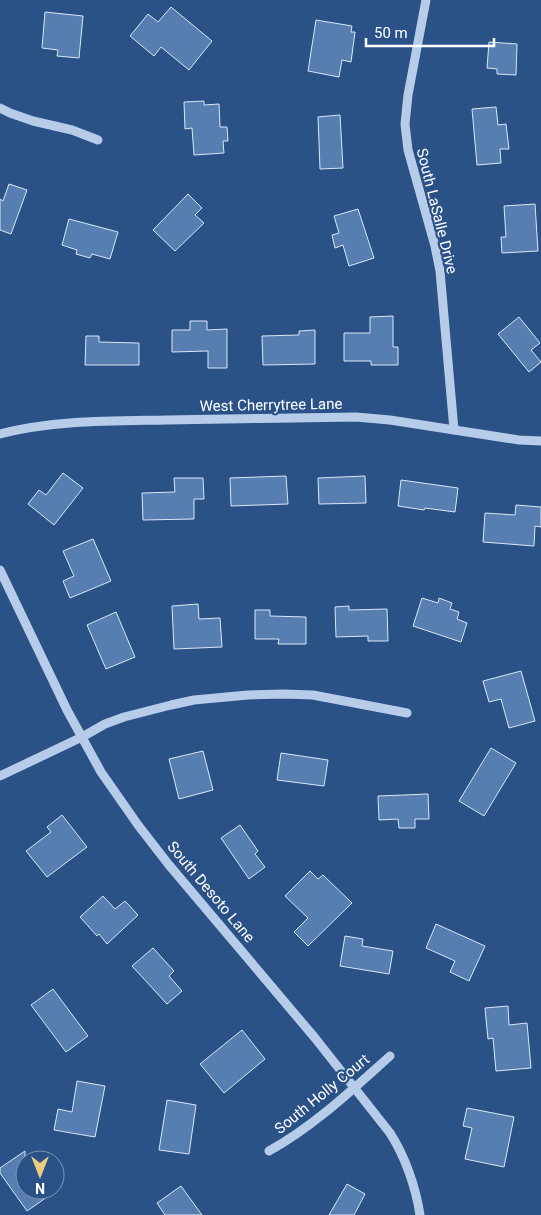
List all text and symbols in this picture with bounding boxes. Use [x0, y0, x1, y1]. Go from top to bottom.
scale bar [366, 15, 494, 47]
text: 50 m [374, 24, 408, 42]
street label: South LaSalle Drive [413, 146, 461, 276]
street label: West Cherrytree Lane [199, 395, 343, 415]
street label: South Desoto Lane [164, 838, 258, 946]
street label: South Holly Court [271, 1050, 373, 1138]
north arrow [15, 1150, 65, 1200]
text: N [35, 1180, 45, 1196]

